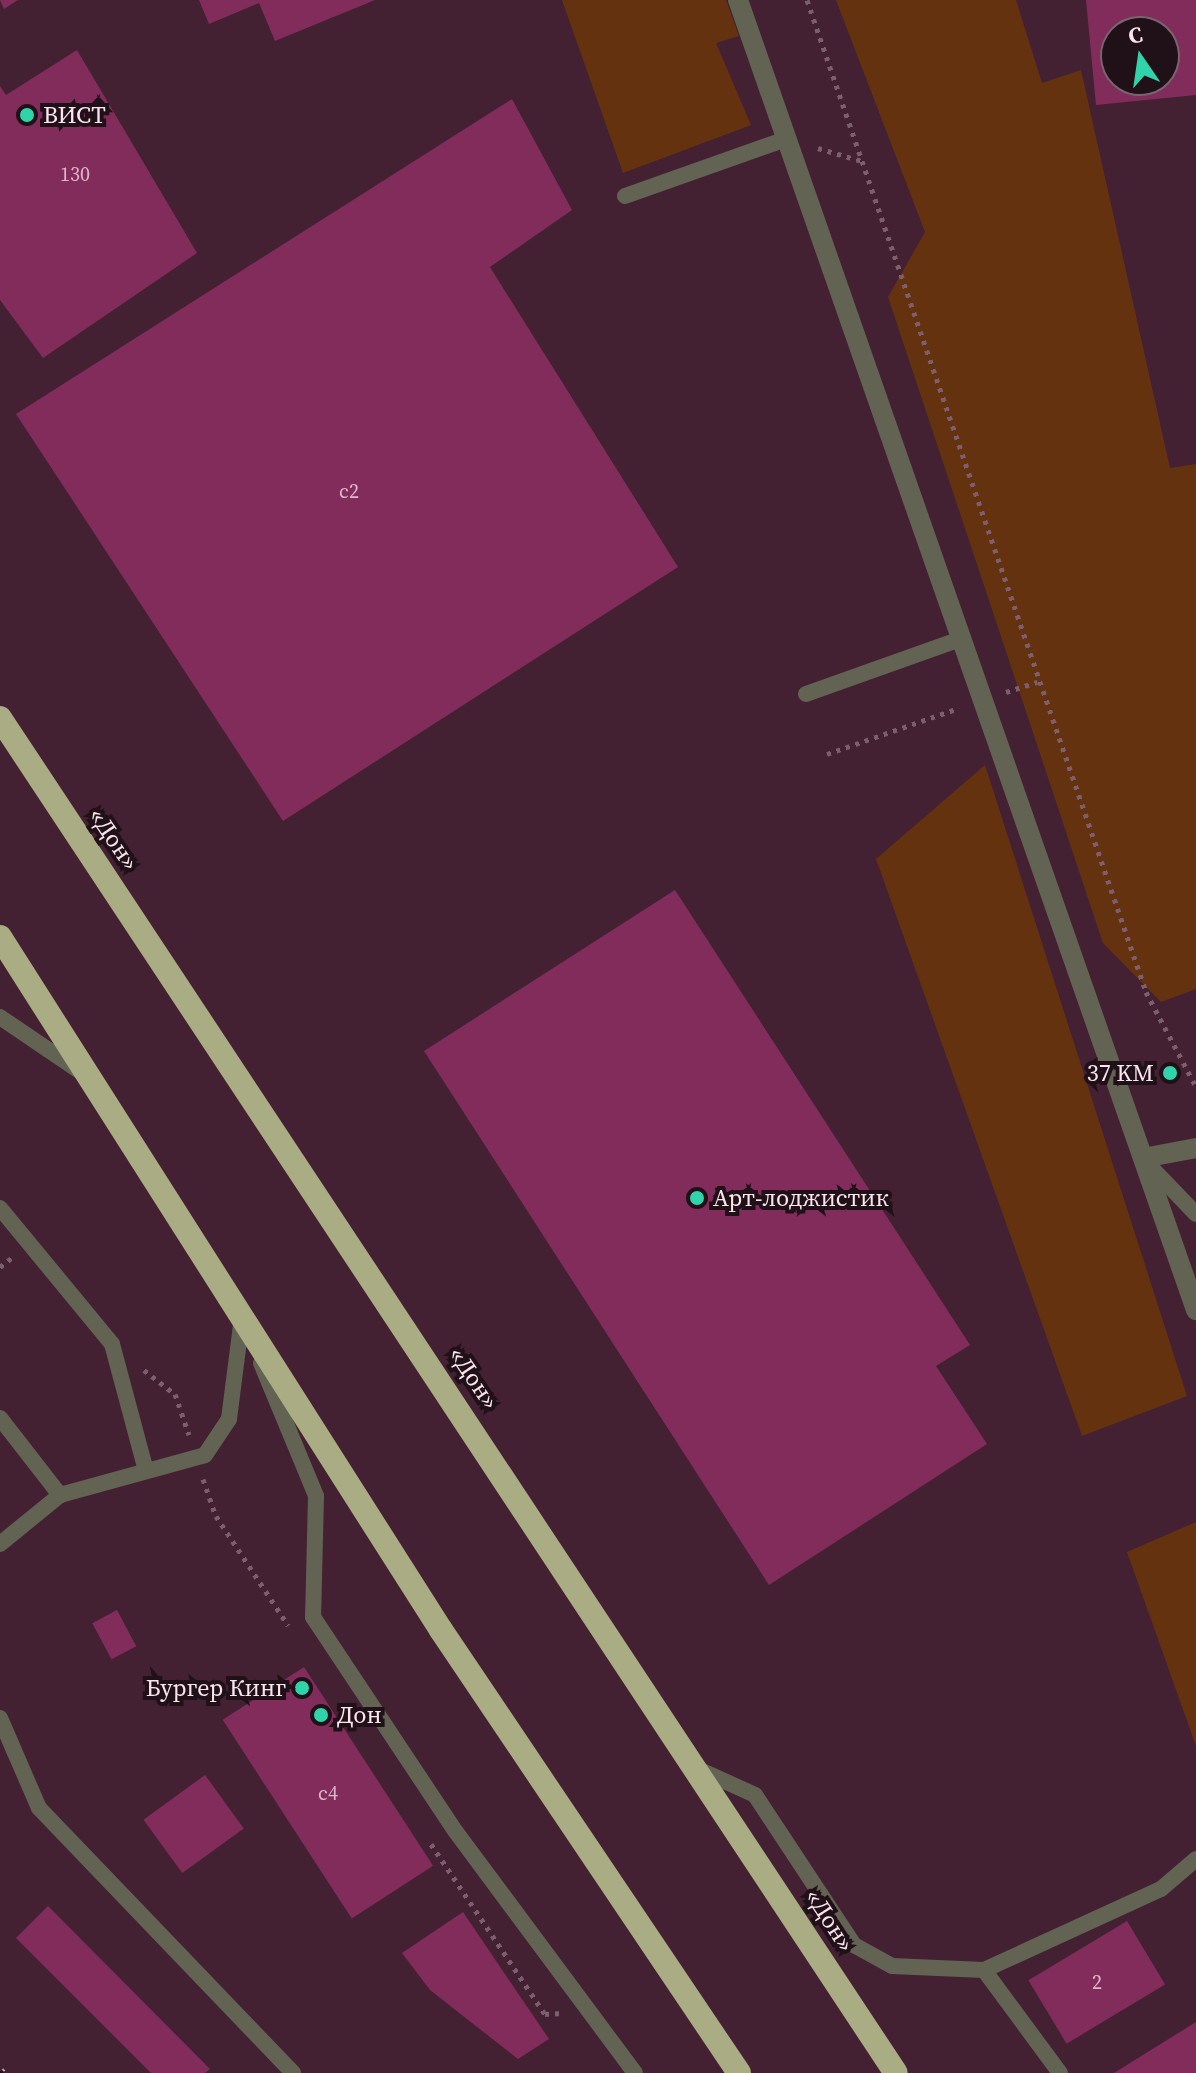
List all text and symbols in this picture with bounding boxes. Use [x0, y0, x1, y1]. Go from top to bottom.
north arrow [1100, 16, 1180, 96]
text: С [1125, 18, 1145, 51]
place label: ВИСТ [43, 101, 106, 129]
marker: ВИСТ [18, 106, 36, 124]
house number: 130 [60, 162, 90, 186]
house number: с2 [339, 479, 359, 503]
street label: «Дон» [83, 803, 145, 875]
place label: 37 KM [1087, 1059, 1154, 1087]
marker: 37 KM [1161, 1064, 1179, 1082]
place label: Арт-лоджистик [713, 1184, 889, 1212]
marker: Арт-лоджистик [688, 1189, 706, 1207]
street label: «Дон» [443, 1342, 505, 1414]
place label: Бургер Кинг [146, 1674, 286, 1702]
marker: Бургер Кинг [293, 1679, 311, 1697]
place label: Дон [337, 1701, 382, 1729]
marker: Дон [312, 1706, 330, 1724]
house number: с4 [318, 1781, 338, 1805]
street label: «Дон» [799, 1884, 861, 1956]
house number: 2 [1092, 1970, 1102, 1994]

